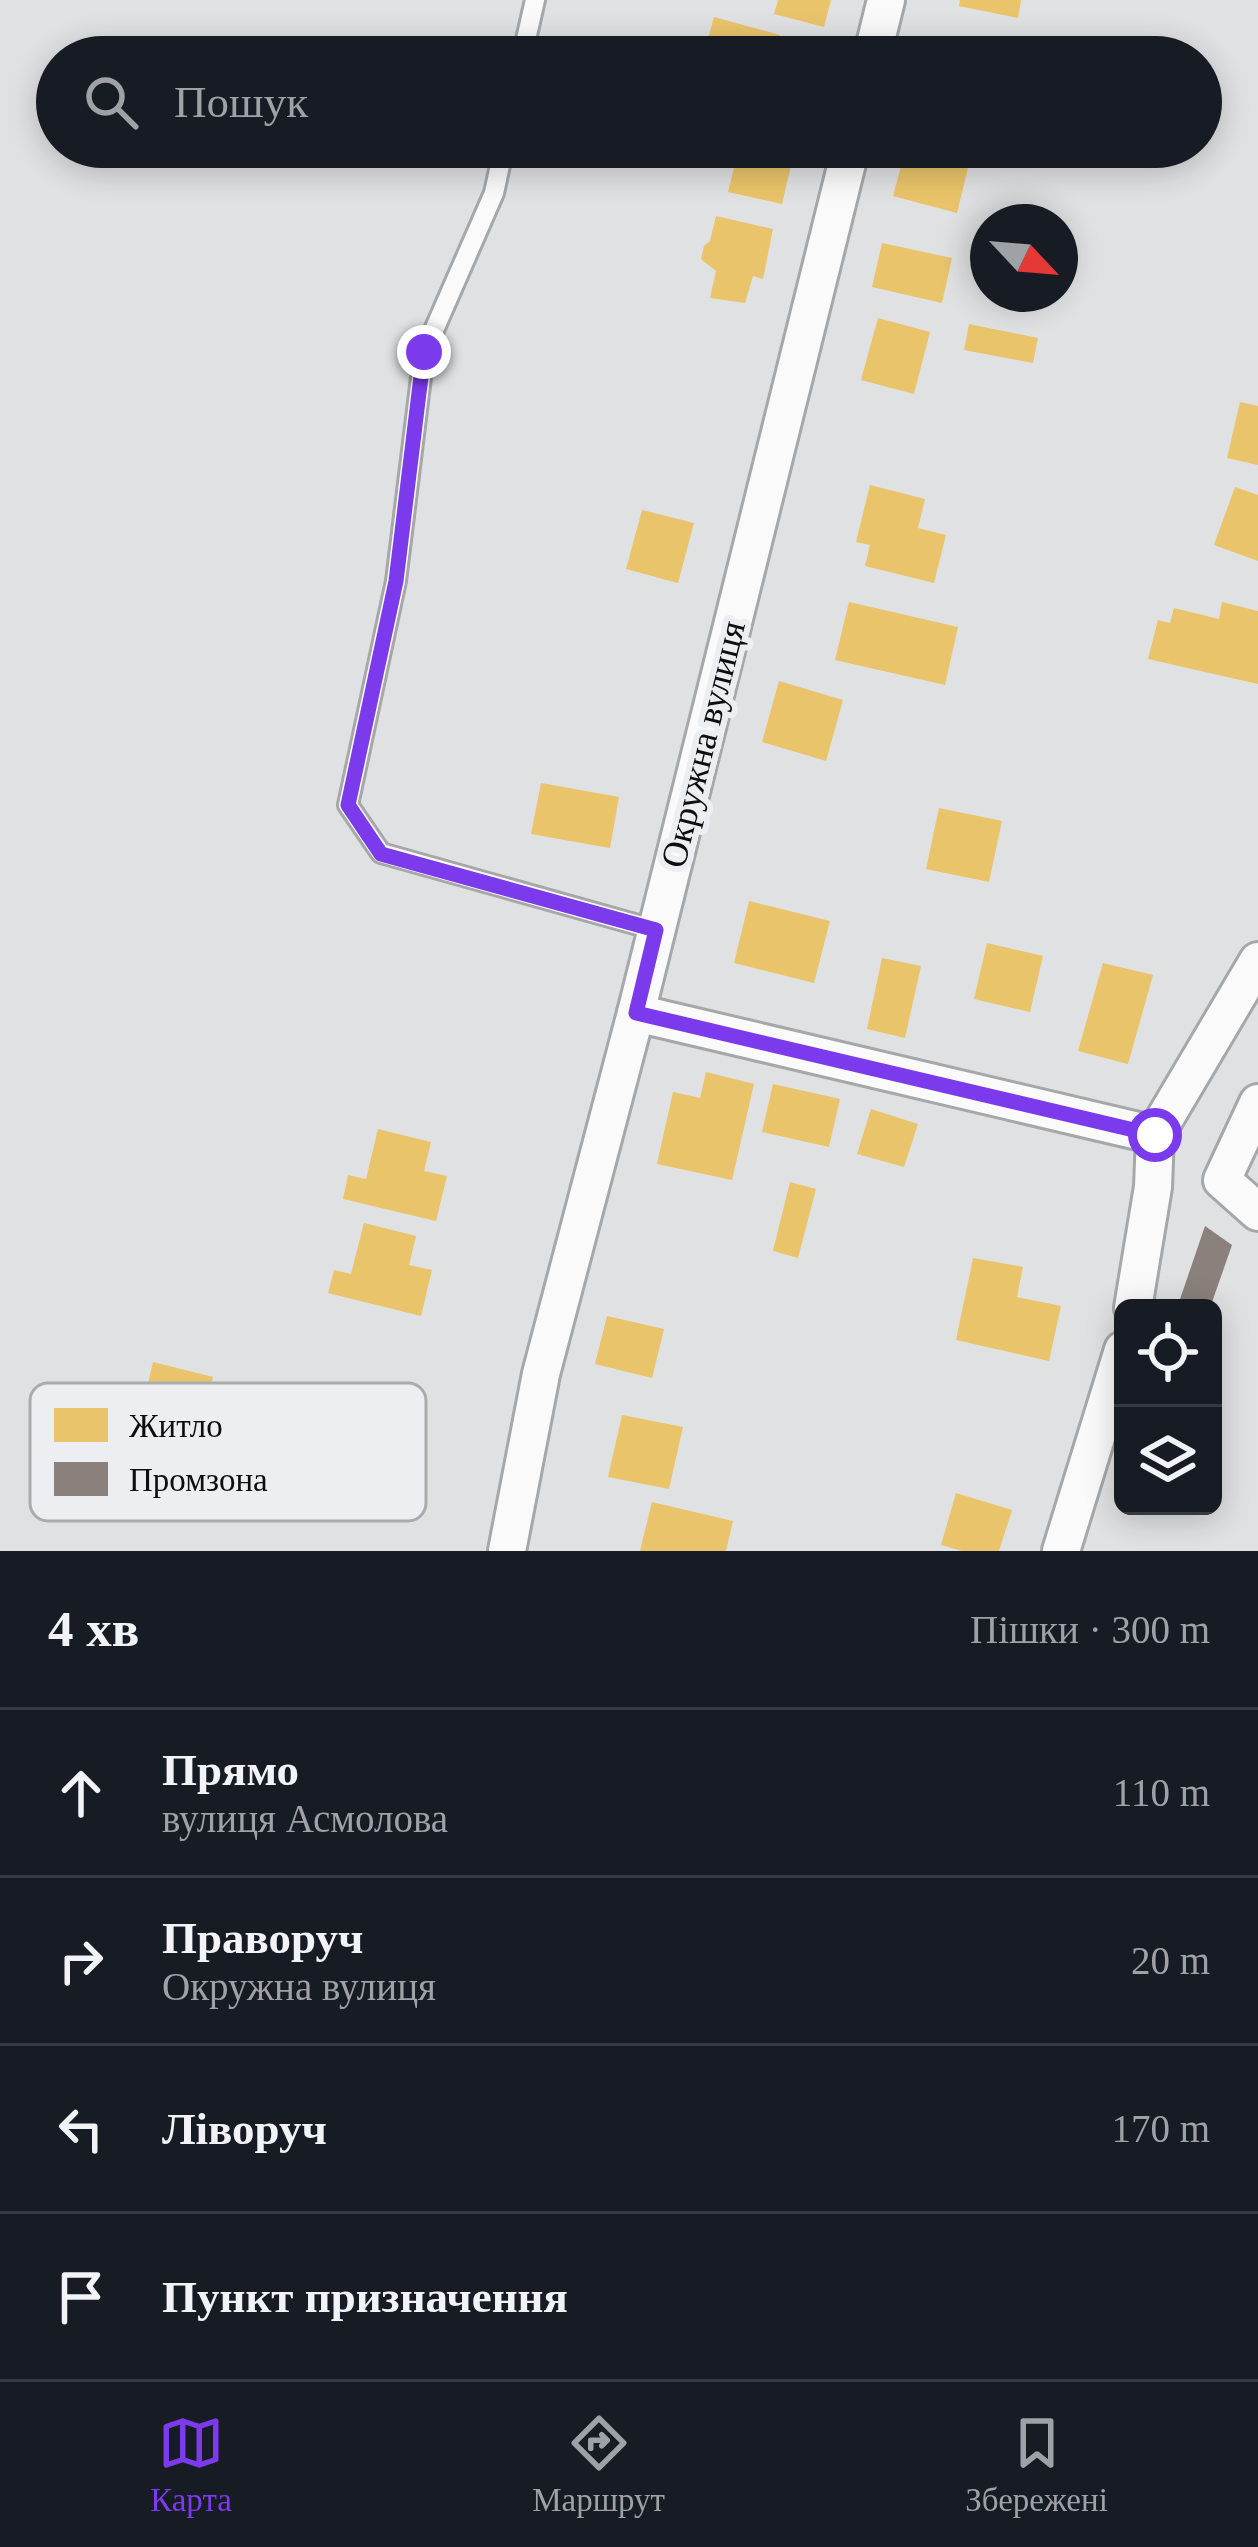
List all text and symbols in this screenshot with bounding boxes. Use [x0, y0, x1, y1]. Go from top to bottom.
search box [36, 36, 1222, 168]
icon: search [78, 69, 144, 135]
text: Пошук [174, 77, 308, 127]
north arrow [970, 204, 1078, 312]
route end [397, 325, 451, 379]
street label: Окружна вулиця [653, 617, 753, 872]
route start [1128, 1108, 1182, 1162]
map controls [1114, 1299, 1222, 1515]
button: locate [1114, 1299, 1222, 1407]
legend [30, 1383, 426, 1521]
button: layers [1114, 1407, 1222, 1515]
text: Житло [129, 1408, 223, 1444]
text: Промзона [129, 1462, 268, 1498]
text: 4 хв [48, 1601, 139, 1657]
text: Пішки · 300 m [970, 1608, 1210, 1651]
text: Прямо [162, 1745, 299, 1795]
icon: ahead [48, 1760, 114, 1826]
text: 110 m [1113, 1771, 1210, 1814]
text: вулиця Асмолова [162, 1797, 448, 1840]
text: Праворуч [162, 1913, 363, 1963]
icon: right [48, 1928, 114, 1994]
text: 20 m [1131, 1939, 1210, 1982]
text: Окружна вулиця [162, 1965, 436, 2008]
icon: left [48, 2096, 114, 2162]
text: Ліворуч [162, 2104, 327, 2154]
text: 170 m [1111, 2107, 1210, 2150]
icon: arrive [48, 2264, 114, 2330]
text: Пункт призначення [162, 2272, 568, 2322]
tab: Карта [150, 2410, 232, 2519]
tab: Маршрут [532, 2410, 665, 2519]
tab: Збережені [965, 2410, 1108, 2519]

